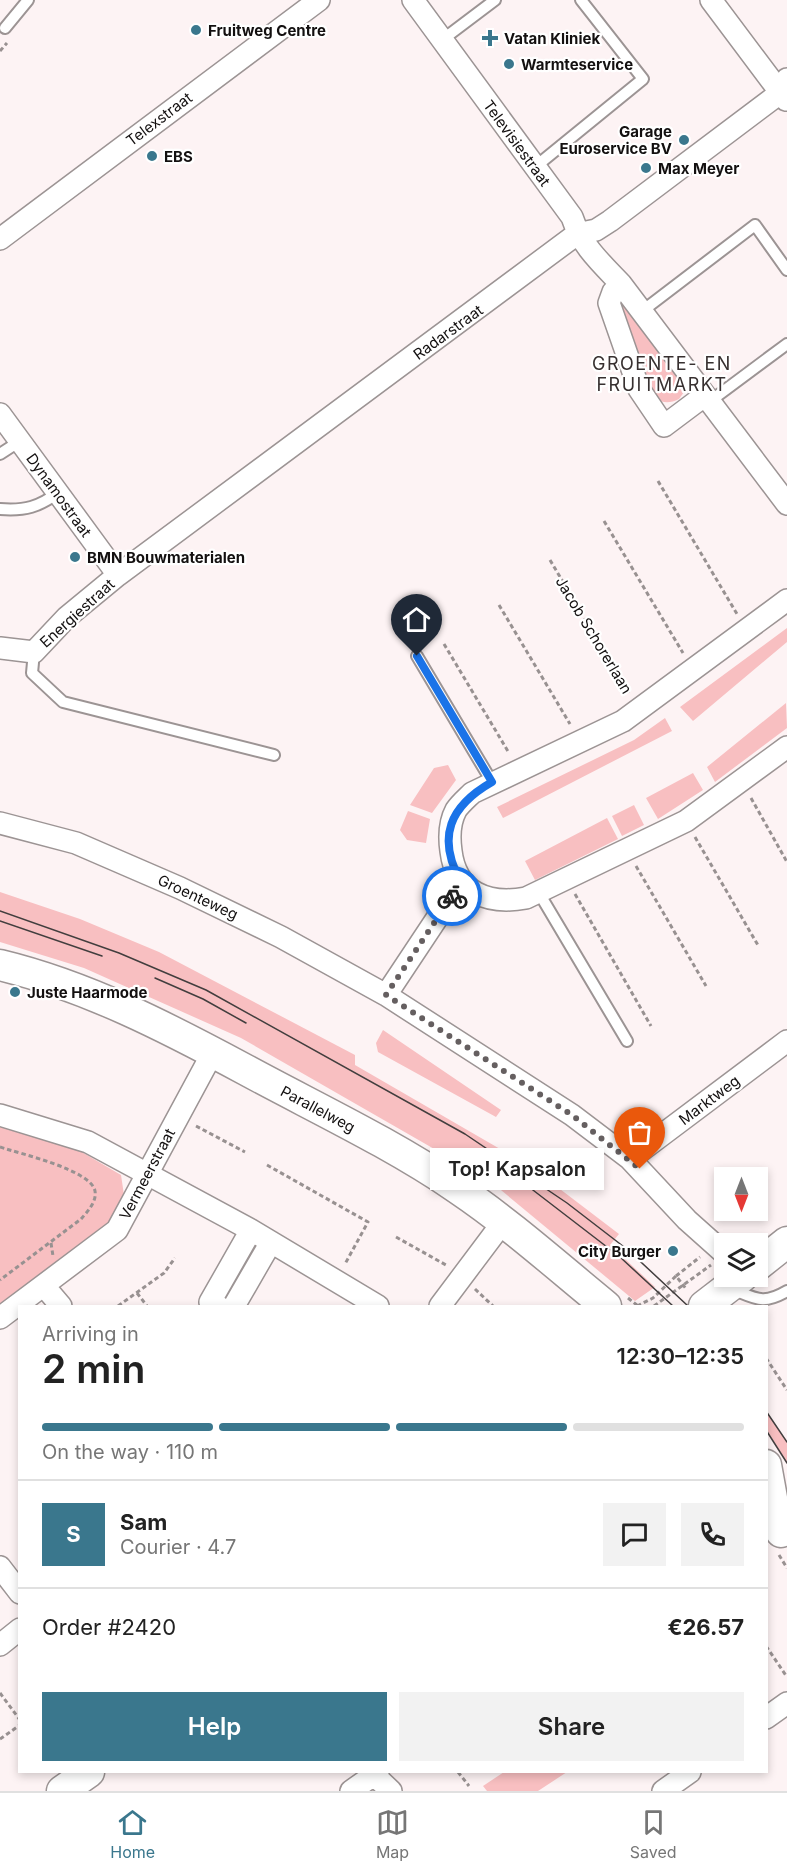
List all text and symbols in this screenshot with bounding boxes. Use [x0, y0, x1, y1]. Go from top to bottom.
place label: Fruitweg Centre [208, 21, 326, 40]
marker: Fruitweg Centre [189, 23, 203, 37]
marker: Vatan Kliniek [481, 29, 499, 47]
place label: Vatan Kliniek [504, 29, 600, 48]
place label: Warmteservice [521, 55, 633, 74]
marker: Warmteservice [502, 57, 516, 71]
street label: Telexstraat [122, 88, 196, 150]
street label: Televisiestraat [479, 96, 555, 190]
place label: Garage Euroservice BV [559, 122, 672, 158]
marker: Garage Euroservice BV [677, 133, 691, 147]
place label: EBS [164, 147, 193, 166]
marker: EBS [145, 149, 159, 163]
place label: Max Meyer [658, 159, 739, 178]
marker: Max Meyer [639, 161, 653, 175]
street label: Radarstraat [409, 300, 487, 364]
district label: GROENTE- EN FRUITMARKT [592, 353, 732, 395]
street label: Dynamostraat [22, 449, 96, 541]
place label: BMN Bouwmaterialen [87, 548, 245, 567]
marker: BMN Bouwmaterialen [68, 550, 82, 564]
street label: Jacob Schorerlaan [552, 573, 636, 697]
street label: Energiestraat [36, 574, 118, 651]
pin [391, 594, 442, 656]
icon: home [400, 603, 433, 636]
courier [422, 866, 482, 926]
street label: Groenteweg [155, 870, 241, 924]
icon: bike [436, 880, 469, 913]
place label: Juste Haarmode [27, 983, 148, 1002]
marker: Juste Haarmode [8, 985, 22, 999]
street label: Marktweg [675, 1071, 743, 1129]
street label: Parallelweg [277, 1081, 359, 1137]
pin [614, 1107, 665, 1169]
icon: bag [623, 1116, 656, 1149]
street label: Vermeerstraat [115, 1125, 179, 1223]
callout: Top! Kapsalon [430, 1148, 604, 1190]
text: Top! Kapsalon [448, 1157, 586, 1181]
north arrow [714, 1167, 768, 1221]
map controls [714, 1167, 768, 1287]
button: layers [714, 1233, 768, 1287]
place label: City Burger [578, 1242, 661, 1261]
marker: City Burger [666, 1244, 680, 1258]
text: Arriving in [42, 1322, 139, 1346]
text: 12:30–12:35 [617, 1343, 744, 1369]
text: 2 min [42, 1345, 145, 1392]
text: On the way · 110 m [42, 1440, 218, 1464]
button: chat [603, 1503, 666, 1566]
button: phone [681, 1503, 744, 1566]
text: Sam [120, 1509, 167, 1535]
text: S [66, 1521, 81, 1547]
text: Courier · 4.7 [120, 1535, 236, 1559]
text: Order #2420 [42, 1614, 176, 1640]
text: €26.57 [667, 1614, 744, 1640]
button: Help [42, 1692, 387, 1761]
button: Share [399, 1692, 744, 1761]
tab: Home [110, 1806, 155, 1862]
tab: Map [376, 1806, 409, 1862]
tab: Saved [630, 1806, 677, 1862]

